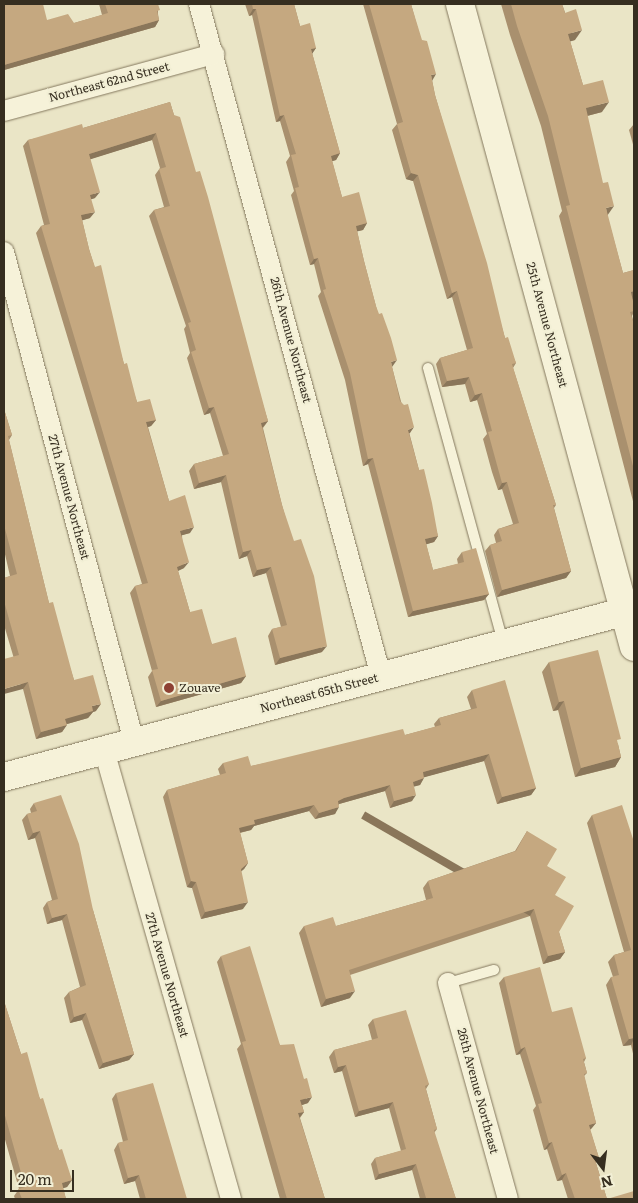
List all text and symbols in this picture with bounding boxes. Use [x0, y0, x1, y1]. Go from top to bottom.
street label: Northeast 62nd Street [47, 59, 171, 105]
street label: 25th Avenue Northeast [523, 261, 571, 389]
street label: 26th Avenue Northeast [267, 275, 315, 405]
street label: 27th Avenue Northeast [45, 433, 93, 561]
street label: Northeast 65th Street [258, 670, 380, 716]
place label: Zouave [179, 681, 220, 695]
marker: Zouave [163, 682, 175, 694]
street label: 27th Avenue Northeast [142, 911, 192, 1039]
street label: 26th Avenue Northeast [454, 1026, 502, 1156]
north arrow [578, 1143, 628, 1193]
scale bar [12, 1160, 76, 1192]
text: 20 m [18, 1167, 52, 1190]
text: N [599, 1171, 615, 1194]

